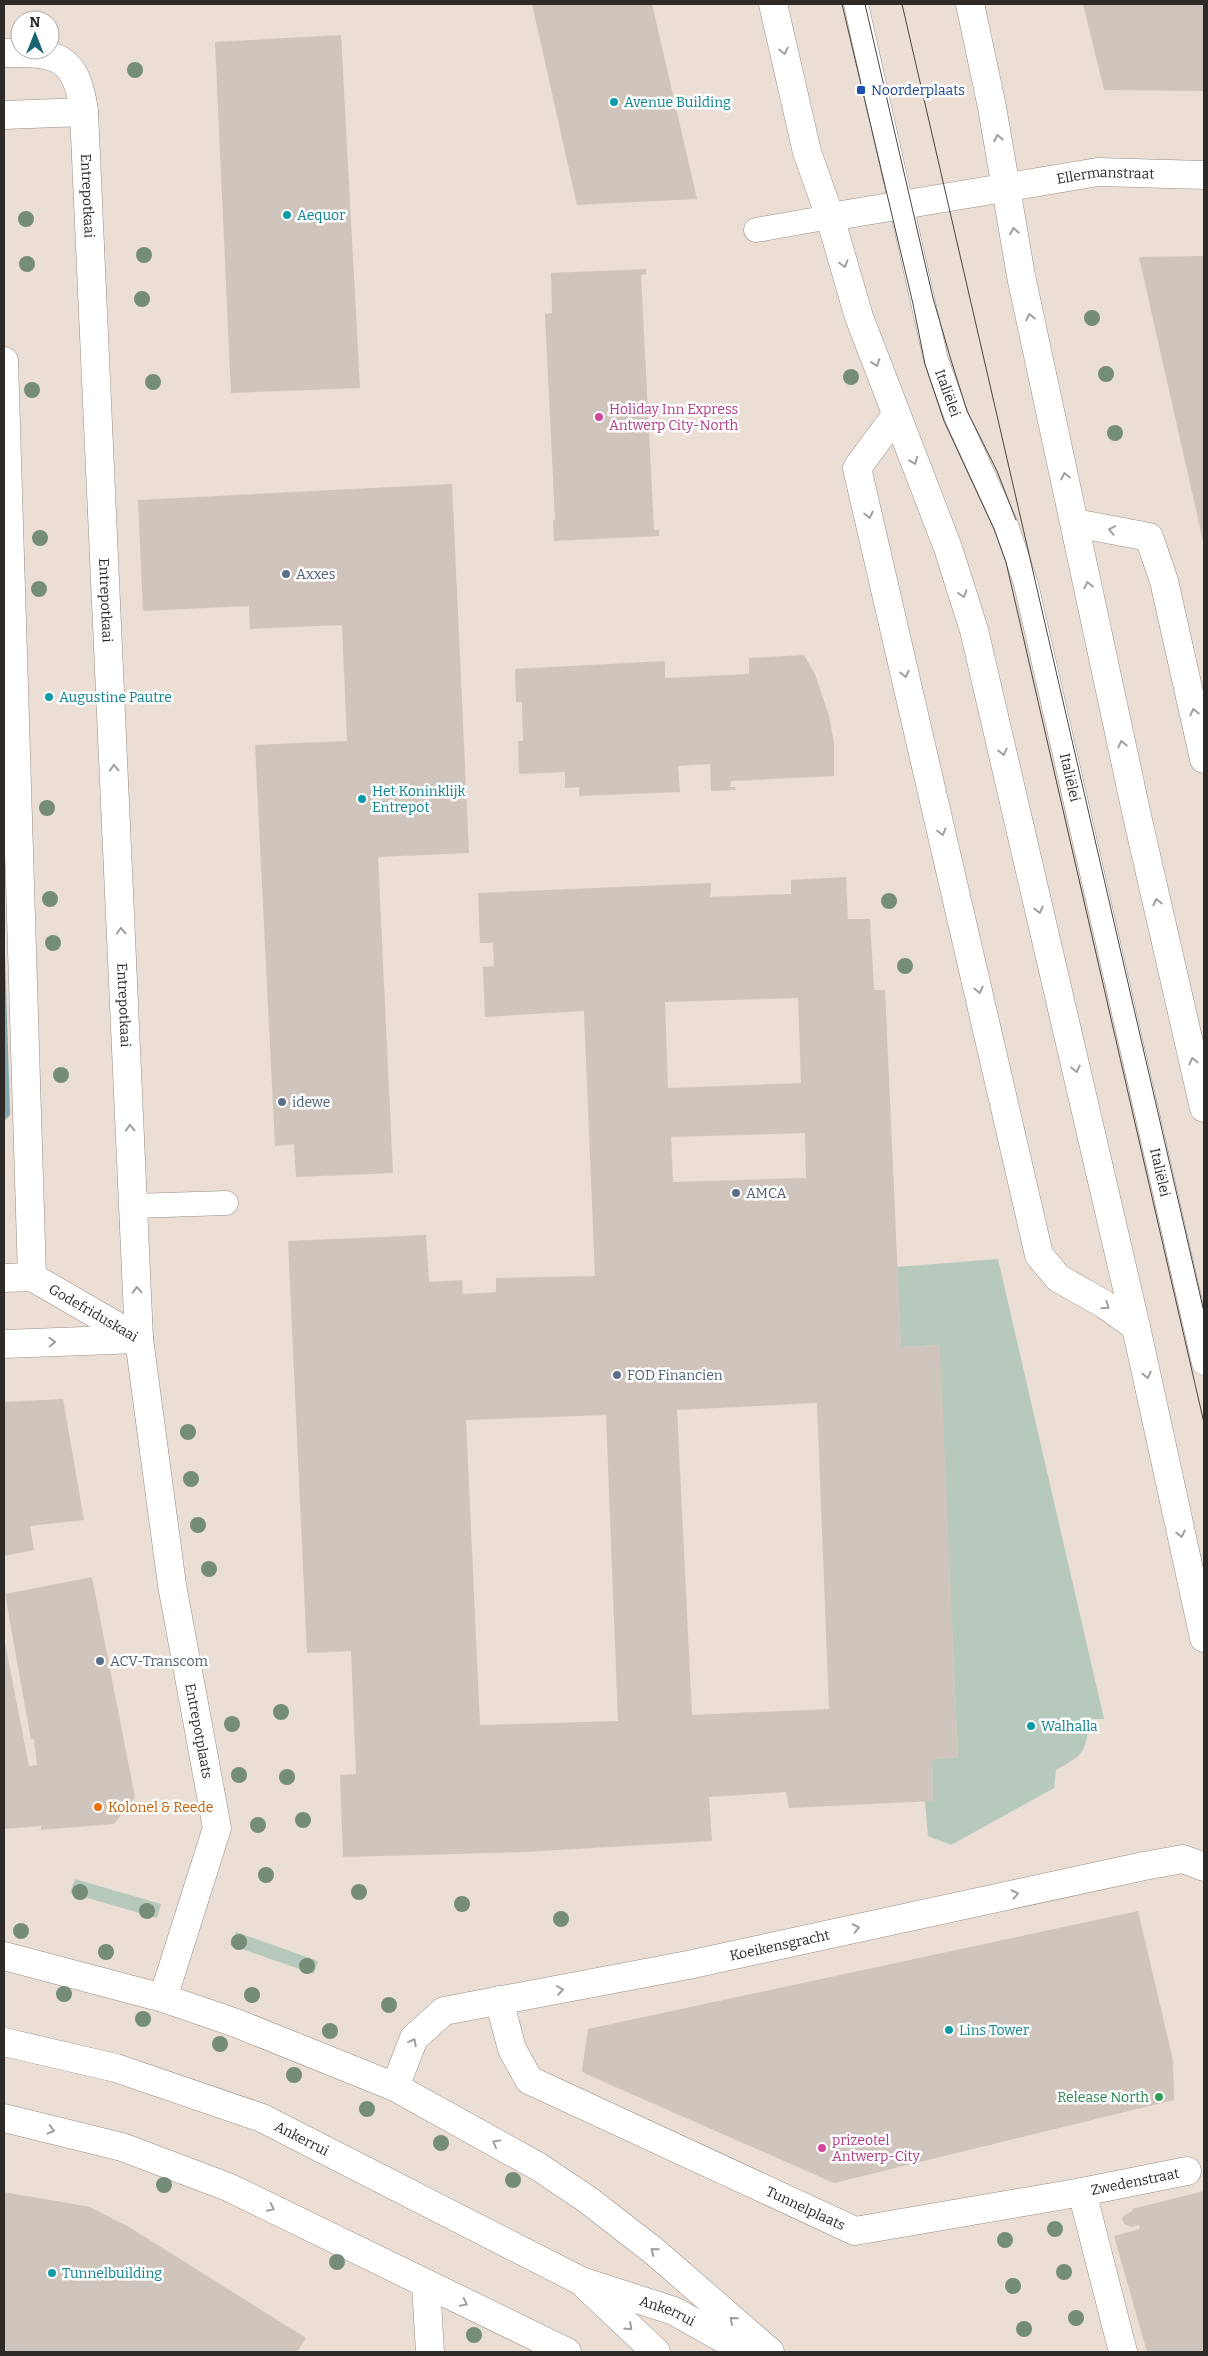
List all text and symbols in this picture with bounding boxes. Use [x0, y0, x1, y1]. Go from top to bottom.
north arrow [10, 10, 60, 60]
text: N [30, 14, 41, 31]
one-way arrow [778, 47, 789, 56]
place label: Noorderplaats [871, 82, 965, 99]
marker: Noorderplaats [855, 84, 867, 96]
place label: Avenue Building [624, 94, 731, 111]
marker: Avenue Building [608, 96, 620, 108]
one-way arrow [993, 134, 1003, 143]
street label: Entrepotkaai [77, 153, 98, 238]
street label: Ellermanstraat [1055, 163, 1155, 187]
place label: Aequor [297, 207, 345, 224]
marker: Aequor [281, 209, 293, 221]
one-way arrow [1009, 227, 1020, 235]
one-way arrow [838, 260, 848, 268]
one-way arrow [1025, 312, 1036, 321]
one-way arrow [870, 358, 880, 367]
street label: Italiëlei [932, 367, 964, 419]
place label: Holiday Inn Express Antwerp City-North [609, 401, 739, 434]
marker: Holiday Inn Express Antwerp City-North [593, 411, 605, 423]
one-way arrow [907, 456, 918, 465]
one-way arrow [1060, 471, 1071, 480]
one-way arrow [863, 511, 873, 520]
one-way arrow [1108, 525, 1116, 536]
street label: Entrepotkaai [96, 558, 116, 643]
place label: Axxes [296, 566, 335, 583]
marker: Axxes [280, 568, 292, 580]
one-way arrow [1084, 580, 1094, 589]
one-way arrow [958, 590, 968, 598]
one-way arrow [899, 669, 910, 678]
place label: Augustine Pautre [59, 689, 172, 706]
marker: Augustine Pautre [43, 691, 55, 703]
one-way arrow [1189, 707, 1199, 716]
one-way arrow [1117, 739, 1128, 748]
one-way arrow [997, 747, 1008, 756]
street label: Italiëlei [1056, 752, 1084, 803]
one-way arrow [109, 764, 119, 772]
place label: Het Koninklijk Entrepot [372, 783, 465, 816]
marker: Het Koninklijk Entrepot [356, 793, 368, 805]
one-way arrow [936, 827, 946, 836]
one-way arrow [1152, 898, 1163, 907]
one-way arrow [1033, 906, 1044, 915]
one-way arrow [116, 926, 127, 934]
street label: Entrepotkaai [114, 962, 134, 1047]
one-way arrow [973, 986, 984, 995]
one-way arrow [1188, 1056, 1199, 1065]
one-way arrow [1070, 1064, 1081, 1073]
place label: idewe [292, 1094, 330, 1111]
marker: idewe [276, 1096, 288, 1108]
one-way arrow [125, 1124, 136, 1132]
street label: Italiëlei [1147, 1146, 1174, 1198]
place label: AMCA [746, 1185, 787, 1202]
marker: AMCA [730, 1187, 742, 1199]
street label: Godefriduskaai [46, 1280, 141, 1345]
one-way arrow [132, 1286, 142, 1294]
one-way arrow [1101, 1300, 1110, 1309]
one-way arrow [49, 1337, 57, 1348]
place label: FOD Financien [627, 1367, 723, 1384]
marker: FOD Financien [611, 1369, 623, 1381]
one-way arrow [1141, 1370, 1151, 1379]
one-way arrow [1176, 1529, 1186, 1538]
place label: ACV-Transcom [110, 1653, 209, 1670]
marker: ACV-Transcom [94, 1655, 106, 1667]
street label: Entrepotplaats [182, 1682, 216, 1780]
place label: Walhalla [1041, 1718, 1098, 1735]
marker: Walhalla [1025, 1720, 1037, 1732]
place label: Kolonel & Reede [108, 1799, 213, 1816]
marker: Kolonel & Reede [92, 1801, 104, 1813]
one-way arrow [1010, 1889, 1019, 1900]
one-way arrow [852, 1924, 861, 1934]
street label: Koeikensgracht [728, 1926, 831, 1964]
one-way arrow [556, 1986, 564, 1996]
place label: Lins Tower [959, 2022, 1029, 2039]
marker: Lins Tower [943, 2024, 955, 2036]
one-way arrow [407, 2039, 417, 2048]
place label: Release North [1057, 2089, 1149, 2106]
marker: Release North [1153, 2091, 1165, 2103]
street label: Ankerrui [272, 2117, 332, 2159]
one-way arrow [47, 2124, 56, 2135]
place label: prizeotel Antwerp-City [832, 2132, 921, 2165]
one-way arrow [493, 2139, 502, 2149]
marker: prizeotel Antwerp-City [816, 2142, 828, 2154]
street label: Zwedenstraat [1089, 2164, 1181, 2199]
street label: Tunnelplaats [763, 2183, 848, 2234]
one-way arrow [266, 2202, 275, 2212]
one-way arrow [650, 2248, 659, 2257]
place label: Tunnelbuilding [62, 2265, 162, 2282]
marker: Tunnelbuilding [46, 2267, 58, 2279]
street label: Ankerrui [638, 2292, 698, 2330]
one-way arrow [459, 2297, 468, 2307]
one-way arrow [730, 2317, 739, 2326]
one-way arrow [624, 2321, 633, 2330]

